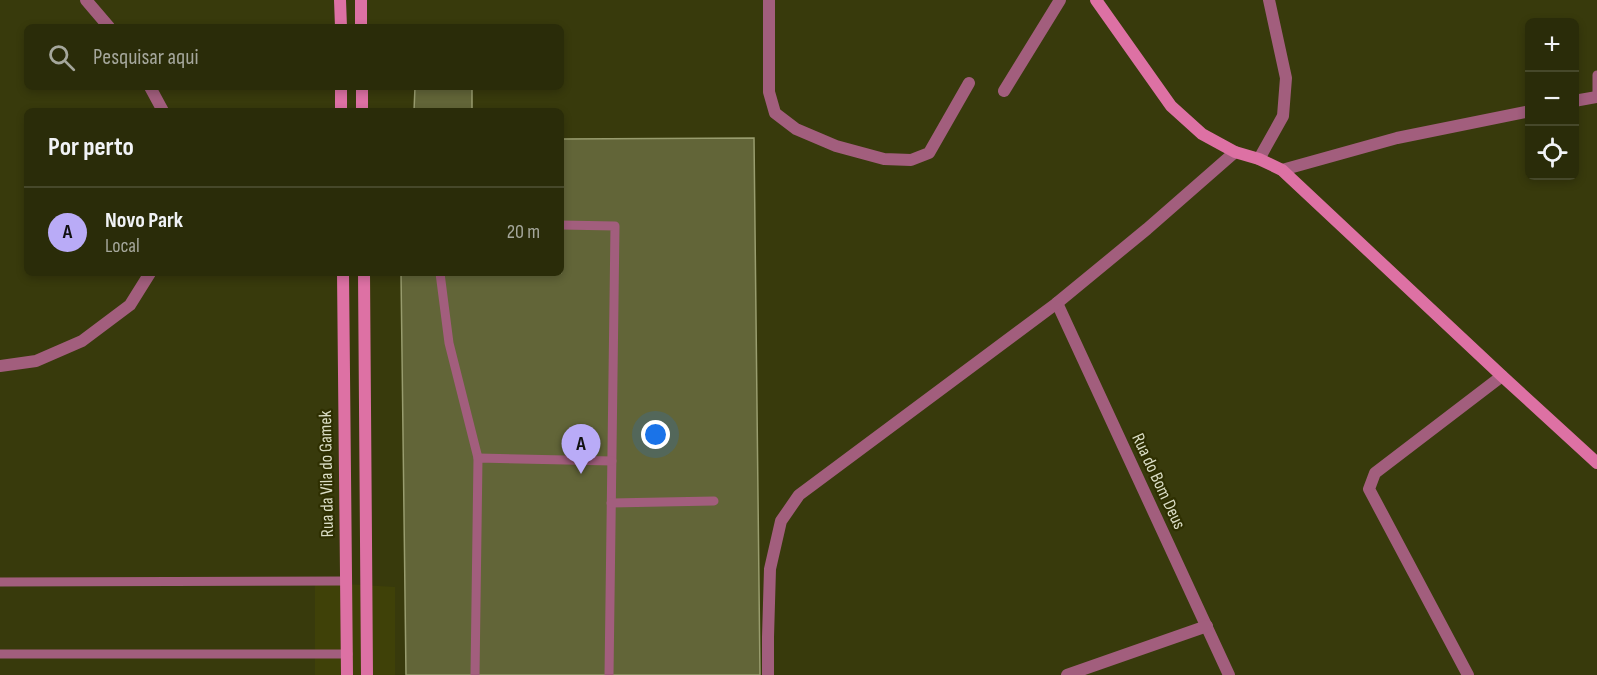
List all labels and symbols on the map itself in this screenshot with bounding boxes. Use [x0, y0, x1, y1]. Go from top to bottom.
street label: Rua da Vila do Gamek [315, 410, 338, 538]
your location [641, 420, 670, 449]
pin: A [562, 424, 600, 474]
street label: Rua do Bom Deus [1127, 430, 1190, 533]

